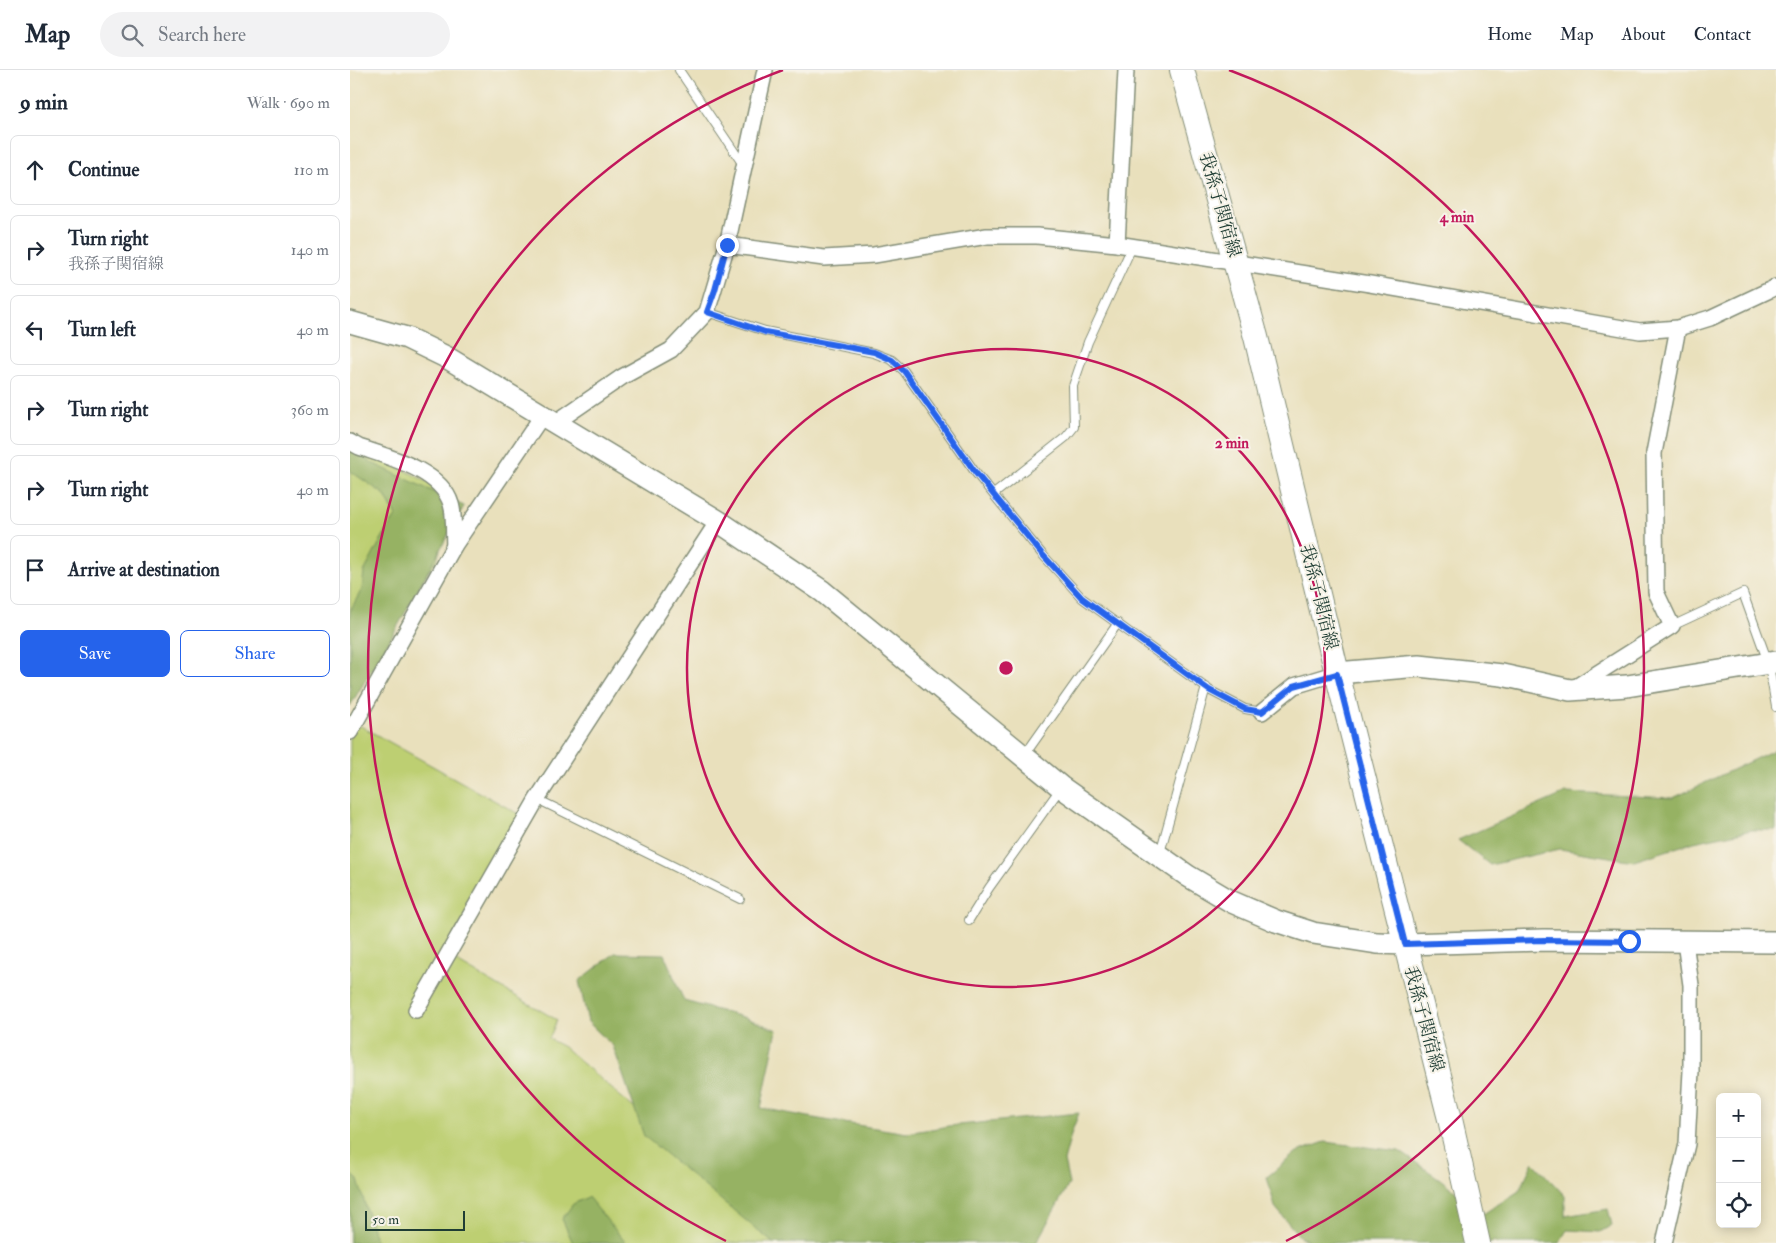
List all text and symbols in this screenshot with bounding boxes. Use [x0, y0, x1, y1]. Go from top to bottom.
search box [100, 12, 450, 57]
text: Map [25, 19, 70, 50]
icon: search [118, 21, 146, 49]
text: Search here [158, 23, 246, 47]
text: Home [1487, 23, 1532, 46]
text: Map [1560, 23, 1594, 46]
text: About [1622, 23, 1666, 46]
text: Contact [1694, 23, 1751, 46]
text: 9 min [20, 89, 68, 116]
text: Walk · 690 m [247, 93, 330, 113]
street label: 我孫子関宿線 [1194, 150, 1246, 260]
icon: ahead [21, 156, 49, 184]
text: Continue [68, 158, 139, 182]
text: 110 m [294, 160, 329, 180]
text: 4 min [1439, 208, 1475, 227]
text: Turn right [68, 227, 148, 251]
route end [716, 234, 739, 257]
icon: right [21, 236, 49, 264]
text: 140 m [291, 240, 329, 260]
text: 我孫子関宿線 [68, 254, 164, 274]
icon: left [21, 316, 49, 344]
text: Turn left [68, 318, 136, 342]
text: 40 m [296, 320, 329, 340]
icon: right [21, 396, 49, 424]
text: Turn right [68, 398, 148, 422]
text: 360 m [291, 400, 329, 420]
text: 2 min [1215, 434, 1249, 453]
icon: right [21, 476, 49, 504]
text: Turn right [68, 478, 148, 502]
text: 40 m [296, 480, 329, 500]
street label: 我孫子関宿線 [1295, 542, 1343, 652]
icon: arrive [21, 556, 49, 584]
text: Arrive at destination [68, 558, 220, 582]
button: Save [20, 630, 170, 677]
button: Share [180, 630, 330, 677]
centre of rings [997, 659, 1015, 677]
route start [1618, 930, 1641, 953]
street label: 我孫子関宿線 [1399, 964, 1449, 1074]
map controls [1716, 1093, 1761, 1228]
button: + [1716, 1093, 1761, 1138]
button: − [1716, 1138, 1761, 1183]
button: locate [1716, 1183, 1761, 1228]
scale bar [365, 1208, 465, 1231]
text: 50 m [372, 1211, 399, 1228]

